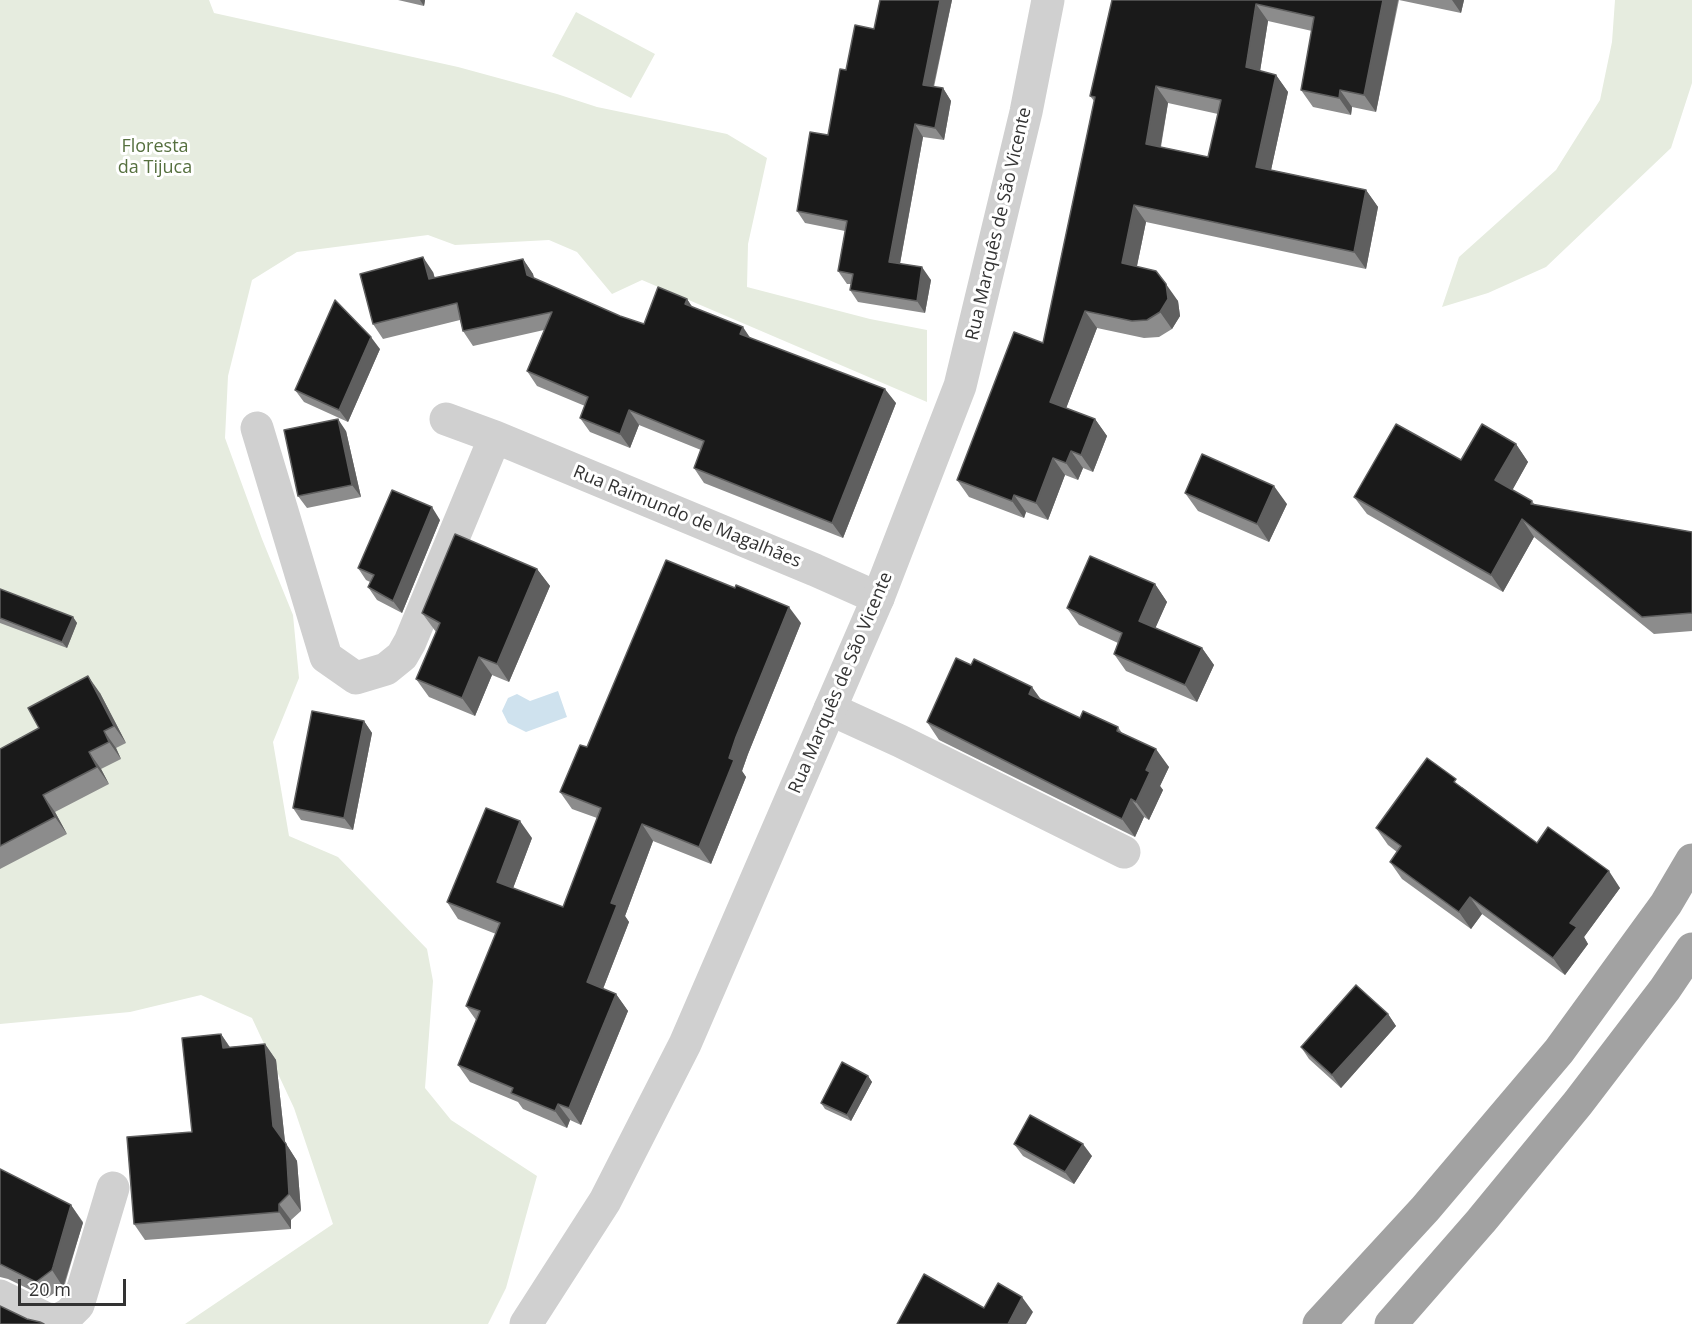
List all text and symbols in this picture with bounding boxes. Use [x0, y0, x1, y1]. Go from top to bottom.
street label: Rua Marquês de São Vicente [962, 105, 1036, 343]
park label: Floresta da Tijuca [118, 136, 192, 178]
street label: Rua Raimundo de Magalhães [570, 461, 804, 573]
street label: Rua Marquês de São Vicente [784, 569, 898, 797]
scale bar [21, 1267, 129, 1305]
text: 20 m [29, 1277, 71, 1301]

